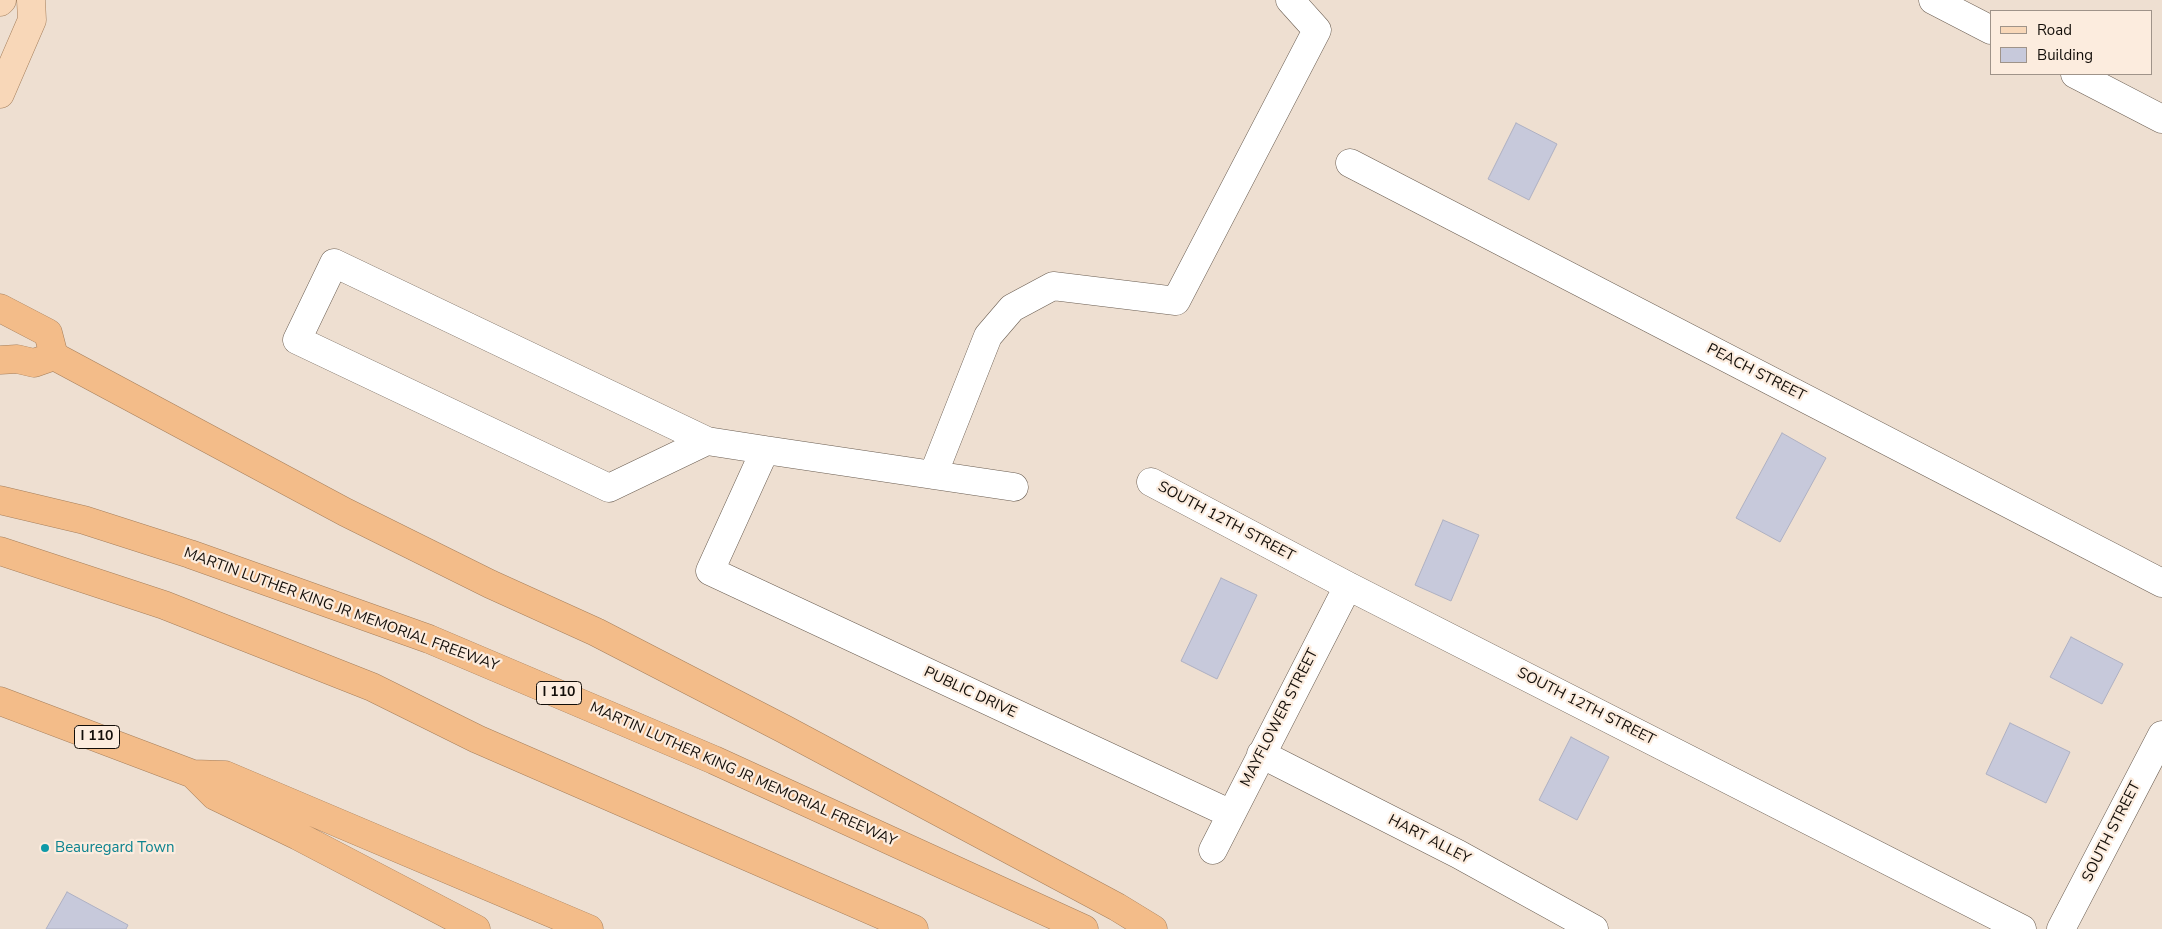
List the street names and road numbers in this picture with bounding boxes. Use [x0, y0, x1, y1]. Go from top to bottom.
street label: PEACH STREET [1704, 340, 1808, 406]
street label: SOUTH 12TH STREET [1154, 478, 1298, 566]
street label: MARTIN LUTHER KING JR MEMORIAL FREEWAY [181, 544, 501, 676]
street label: MAYFLOWER STREET [1237, 646, 1323, 790]
street label: PUBLIC DRIVE [921, 664, 1019, 722]
street label: SOUTH 12TH STREET [1514, 664, 1658, 750]
road number: I 110 [536, 681, 582, 704]
street label: MARTIN LUTHER KING JR MEMORIAL FREEWAY [587, 699, 899, 851]
road number: I 110 [74, 726, 120, 749]
street label: SOUTH STREET [2079, 779, 2145, 885]
street label: HART ALLEY [1385, 812, 1473, 868]

